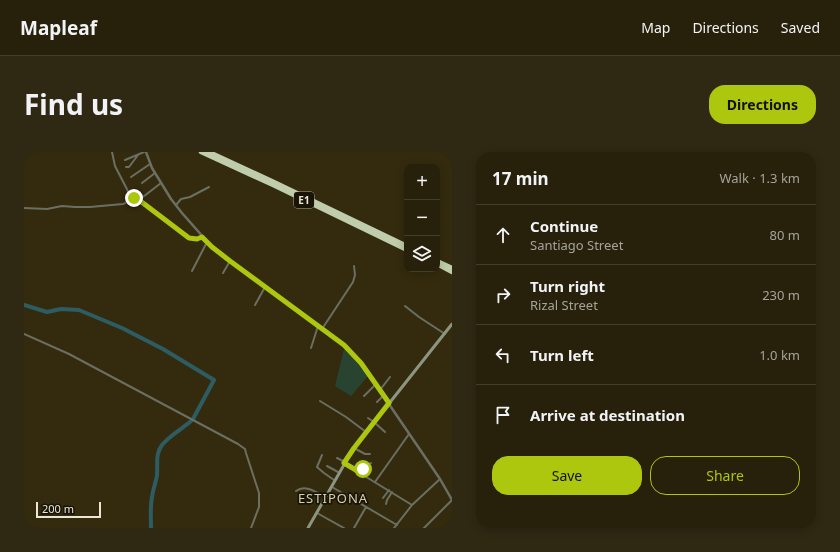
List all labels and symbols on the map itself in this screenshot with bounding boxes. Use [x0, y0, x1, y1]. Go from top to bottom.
route end [125, 189, 143, 207]
road number: E1 [294, 192, 314, 208]
route start [354, 460, 372, 478]
district label: ESTIPONA [298, 489, 368, 507]
scale bar [36, 500, 101, 519]

